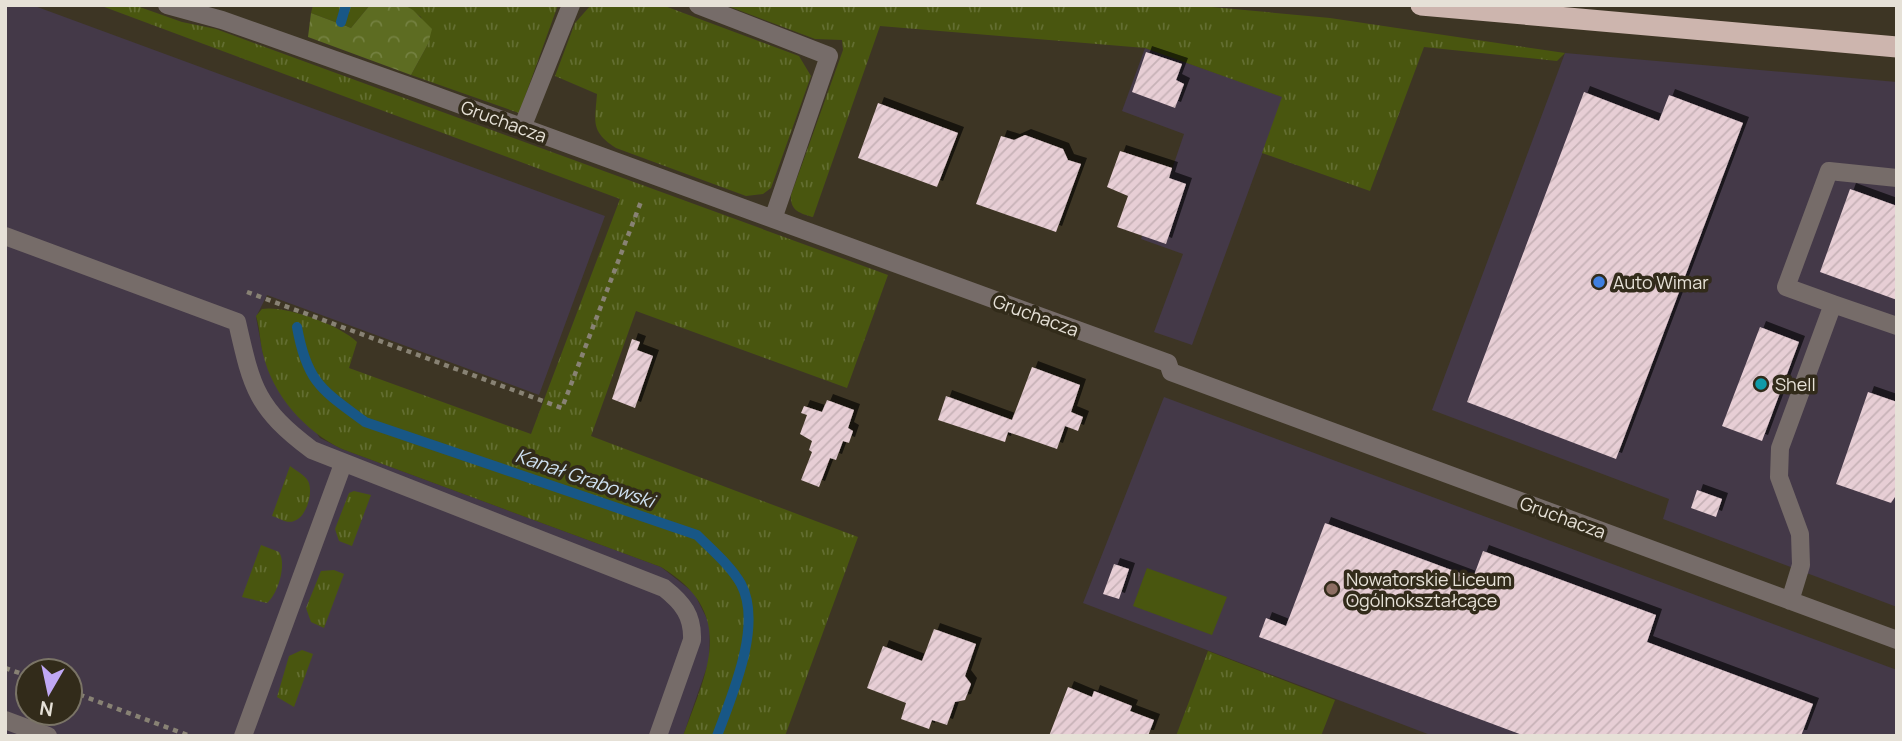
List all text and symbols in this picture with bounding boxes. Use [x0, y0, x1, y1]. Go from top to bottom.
street label: Gruchacza [458, 94, 550, 148]
place label: Auto Wimar [1613, 270, 1709, 294]
marker: Auto Wimar [1591, 274, 1607, 290]
street label: Gruchacza [990, 288, 1082, 342]
place label: Shell [1775, 372, 1816, 396]
marker: Shell [1753, 376, 1769, 392]
water label: Kanał Grabowski [512, 442, 660, 515]
street label: Gruchacza [1517, 490, 1609, 544]
place label: Nowatorskie Liceum Ogólnokształcące [1346, 567, 1512, 612]
marker: Nowatorskie Liceum Ogólnokształcące [1324, 581, 1340, 597]
north arrow [14, 657, 84, 727]
text: N [38, 695, 55, 723]

